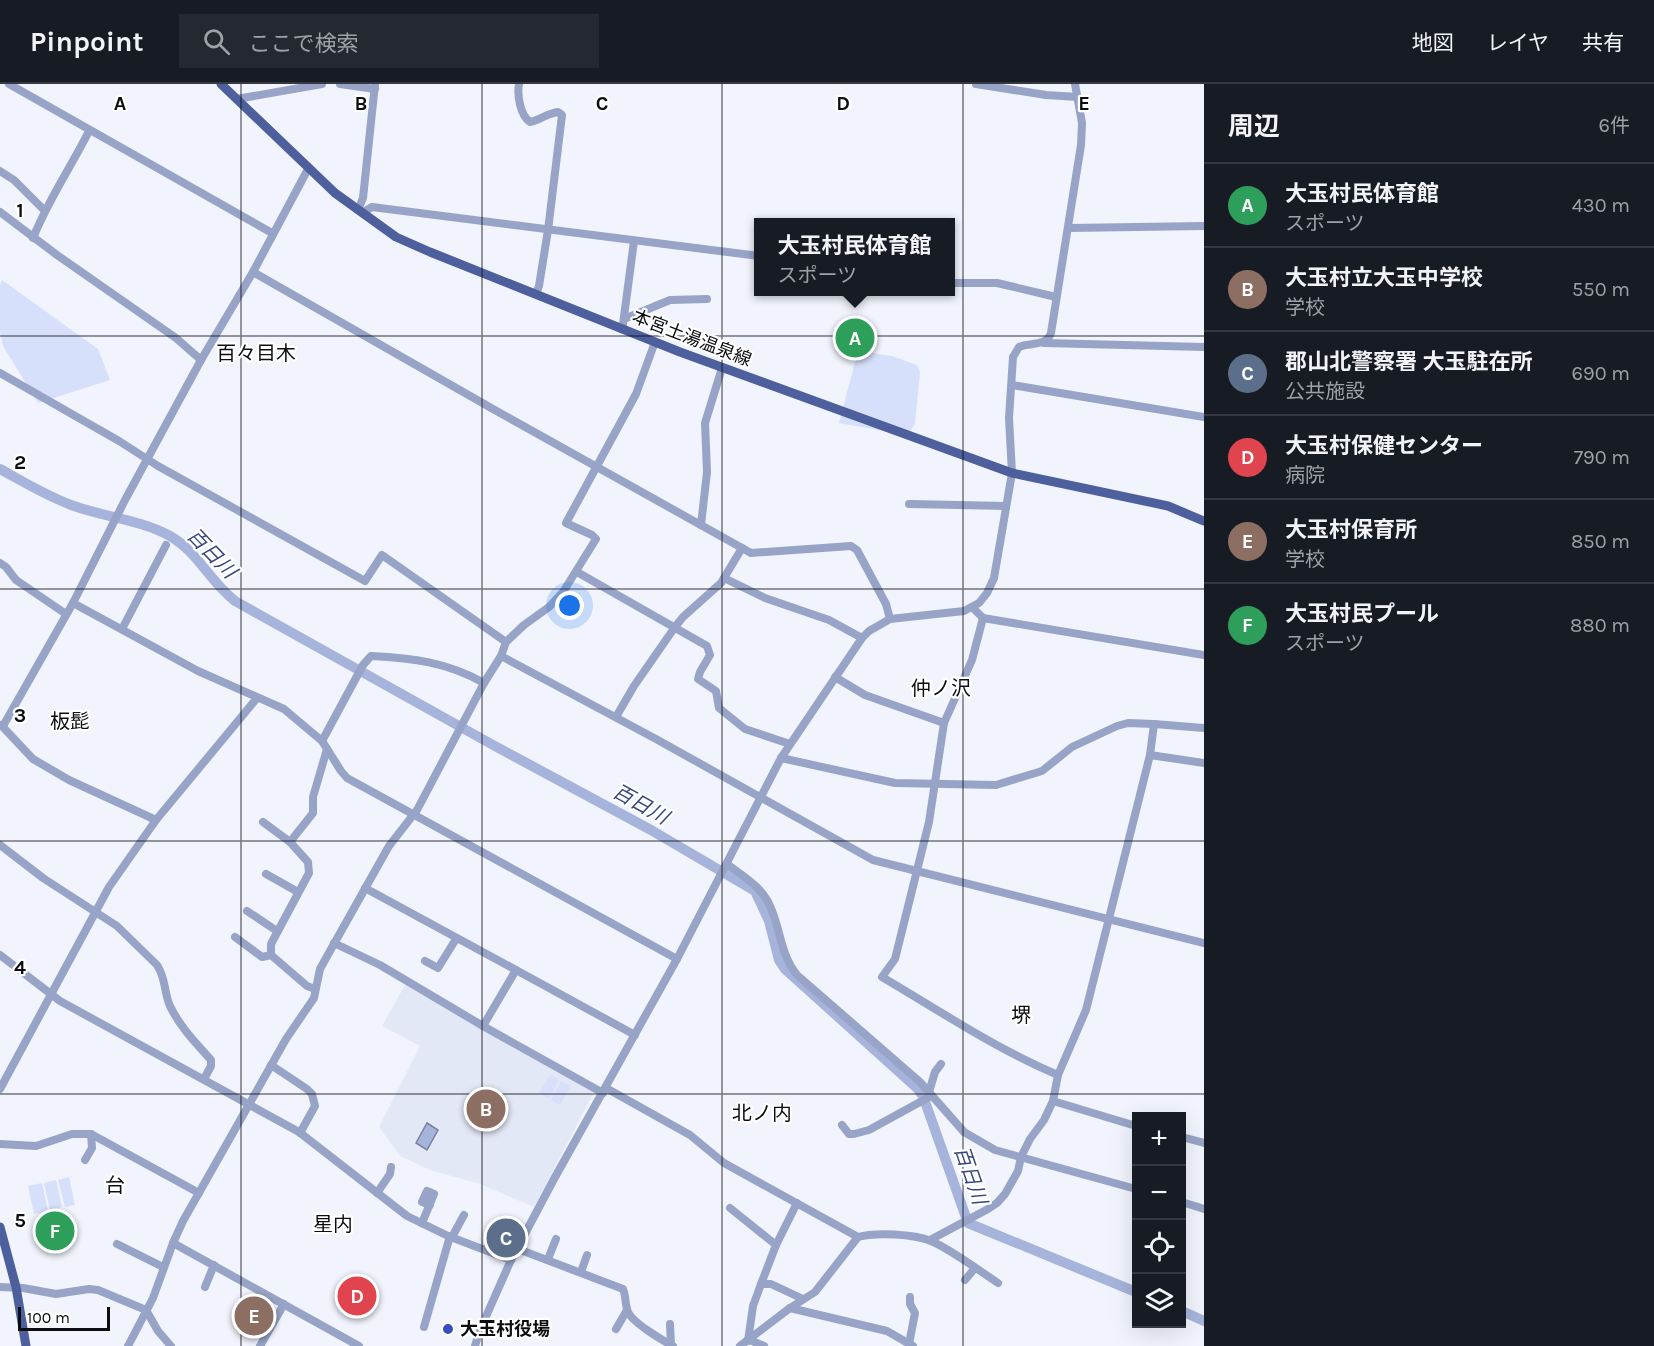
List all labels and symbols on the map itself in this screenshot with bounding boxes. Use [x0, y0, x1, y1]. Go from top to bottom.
text: A [114, 92, 127, 115]
text: B [355, 92, 367, 115]
text: C [596, 92, 608, 115]
text: D [836, 92, 850, 115]
text: E [1078, 92, 1090, 115]
text: 1 [16, 199, 24, 222]
street label: 本宮土湯温泉線 [629, 305, 755, 371]
pin: A [836, 316, 874, 360]
district label: 百々目木 [216, 342, 296, 365]
text: 2 [14, 451, 26, 474]
water label: 百日川 [183, 524, 242, 584]
your location [555, 591, 584, 620]
district label: 仲ノ沢 [911, 677, 971, 700]
text: 3 [14, 704, 26, 727]
district label: 板髭 [50, 710, 90, 733]
water label: 百日川 [609, 780, 674, 830]
text: 4 [14, 956, 26, 979]
district label: 堺 [1011, 1004, 1031, 1027]
pin: B [466, 1086, 506, 1132]
district label: 北ノ内 [732, 1102, 792, 1125]
water label: 百日川 [950, 1143, 992, 1209]
district label: 台 [105, 1174, 125, 1197]
pin: F [36, 1208, 74, 1254]
text: 5 [14, 1209, 26, 1232]
district label: 星内 [313, 1213, 353, 1236]
pin: C [486, 1216, 526, 1260]
pin: D [338, 1274, 376, 1318]
pin: E [234, 1294, 274, 1338]
scale bar [18, 1304, 110, 1332]
place label: 大玉村役場 [460, 1318, 550, 1340]
marker: 大玉村役場 [441, 1322, 455, 1336]

